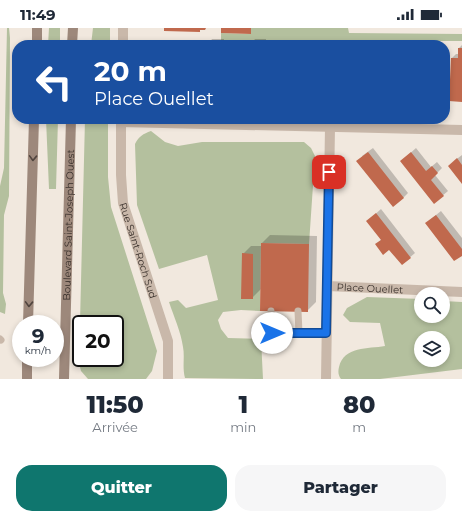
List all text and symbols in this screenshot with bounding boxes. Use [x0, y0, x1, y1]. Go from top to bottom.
text: 11:49 [20, 5, 56, 24]
text: 20 m [94, 54, 167, 88]
icon: left [28, 56, 80, 108]
text: Place Ouellet [94, 88, 214, 110]
street label: Boulevard Saint-Joseph Ouest [60, 149, 77, 301]
one-way arrow [29, 155, 38, 161]
pin [312, 155, 346, 189]
icon: arrive [318, 161, 340, 183]
street label: Rue Saint-Roch Sud [116, 201, 160, 300]
street label: Place Ouellet [336, 280, 404, 296]
map controls [414, 287, 450, 367]
button: search [414, 287, 450, 323]
one-way arrow [25, 301, 33, 307]
position arrow [251, 312, 293, 354]
speed limit sign: 20 [72, 315, 124, 367]
text: 9 [32, 324, 44, 348]
button: layers [414, 331, 450, 367]
text: km/h [25, 344, 51, 357]
text: 11:50 [87, 390, 144, 419]
text: 1 [238, 390, 248, 419]
text: 80 [343, 390, 375, 419]
text: Arrivée [92, 419, 138, 435]
text: min [230, 419, 256, 435]
text: m [352, 419, 366, 435]
button: Quitter [16, 465, 227, 511]
button: Partager [235, 465, 446, 511]

